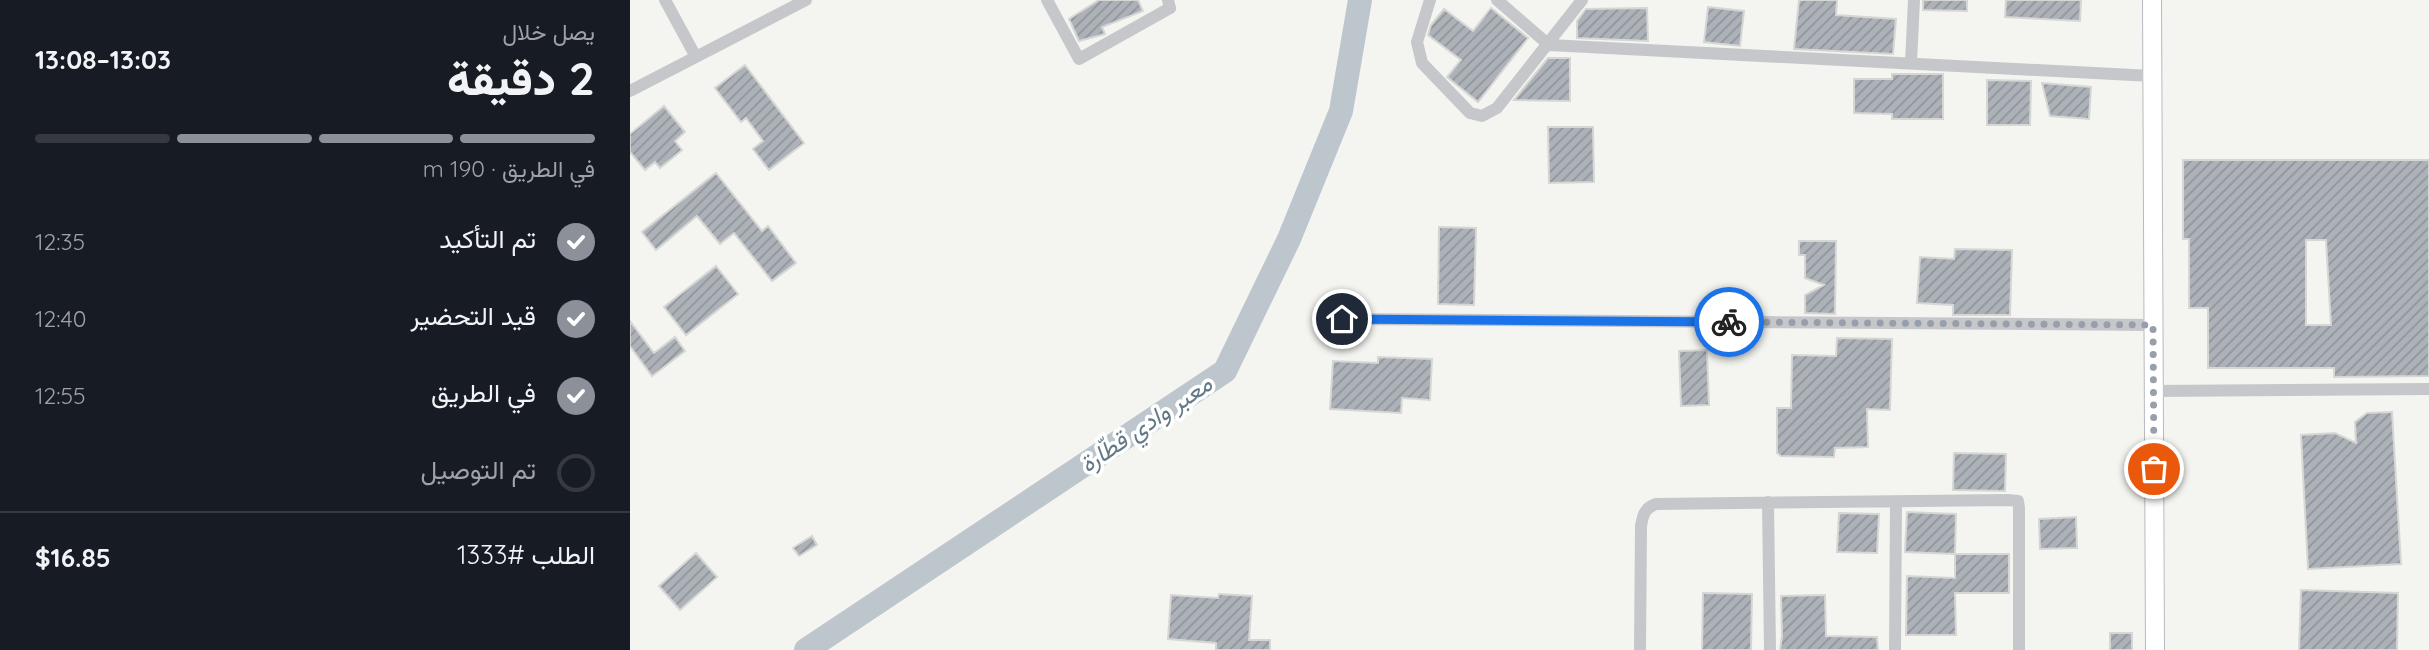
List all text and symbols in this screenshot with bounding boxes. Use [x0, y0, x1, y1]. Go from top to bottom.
text: يصل خلال [502, 17, 595, 46]
text: 13:03–13:08 [35, 43, 171, 76]
text: 2 دقيقة [447, 49, 595, 107]
text: في الطريق · 190 m [423, 154, 595, 183]
text: تم التأكيد [439, 222, 536, 255]
icon: check [557, 223, 595, 261]
text: 12:35 [35, 227, 85, 256]
courier [1694, 287, 1764, 357]
pin [1312, 289, 1372, 349]
text: قيد التحضير [410, 299, 536, 332]
icon: check [557, 300, 595, 338]
icon: home [1323, 300, 1361, 338]
icon: bike [1710, 303, 1748, 341]
text: 12:40 [35, 304, 86, 333]
water label: معبر وادي قطّارة [1074, 368, 1220, 482]
text: في الطريق [431, 376, 536, 409]
icon: check [557, 377, 595, 415]
text: 12:55 [35, 381, 86, 410]
pin [2124, 439, 2184, 499]
icon: bag [2135, 450, 2173, 488]
text: تم التوصيل [421, 453, 536, 486]
text: الطلب #1333 [457, 538, 595, 571]
text: $16.85 [35, 541, 111, 574]

